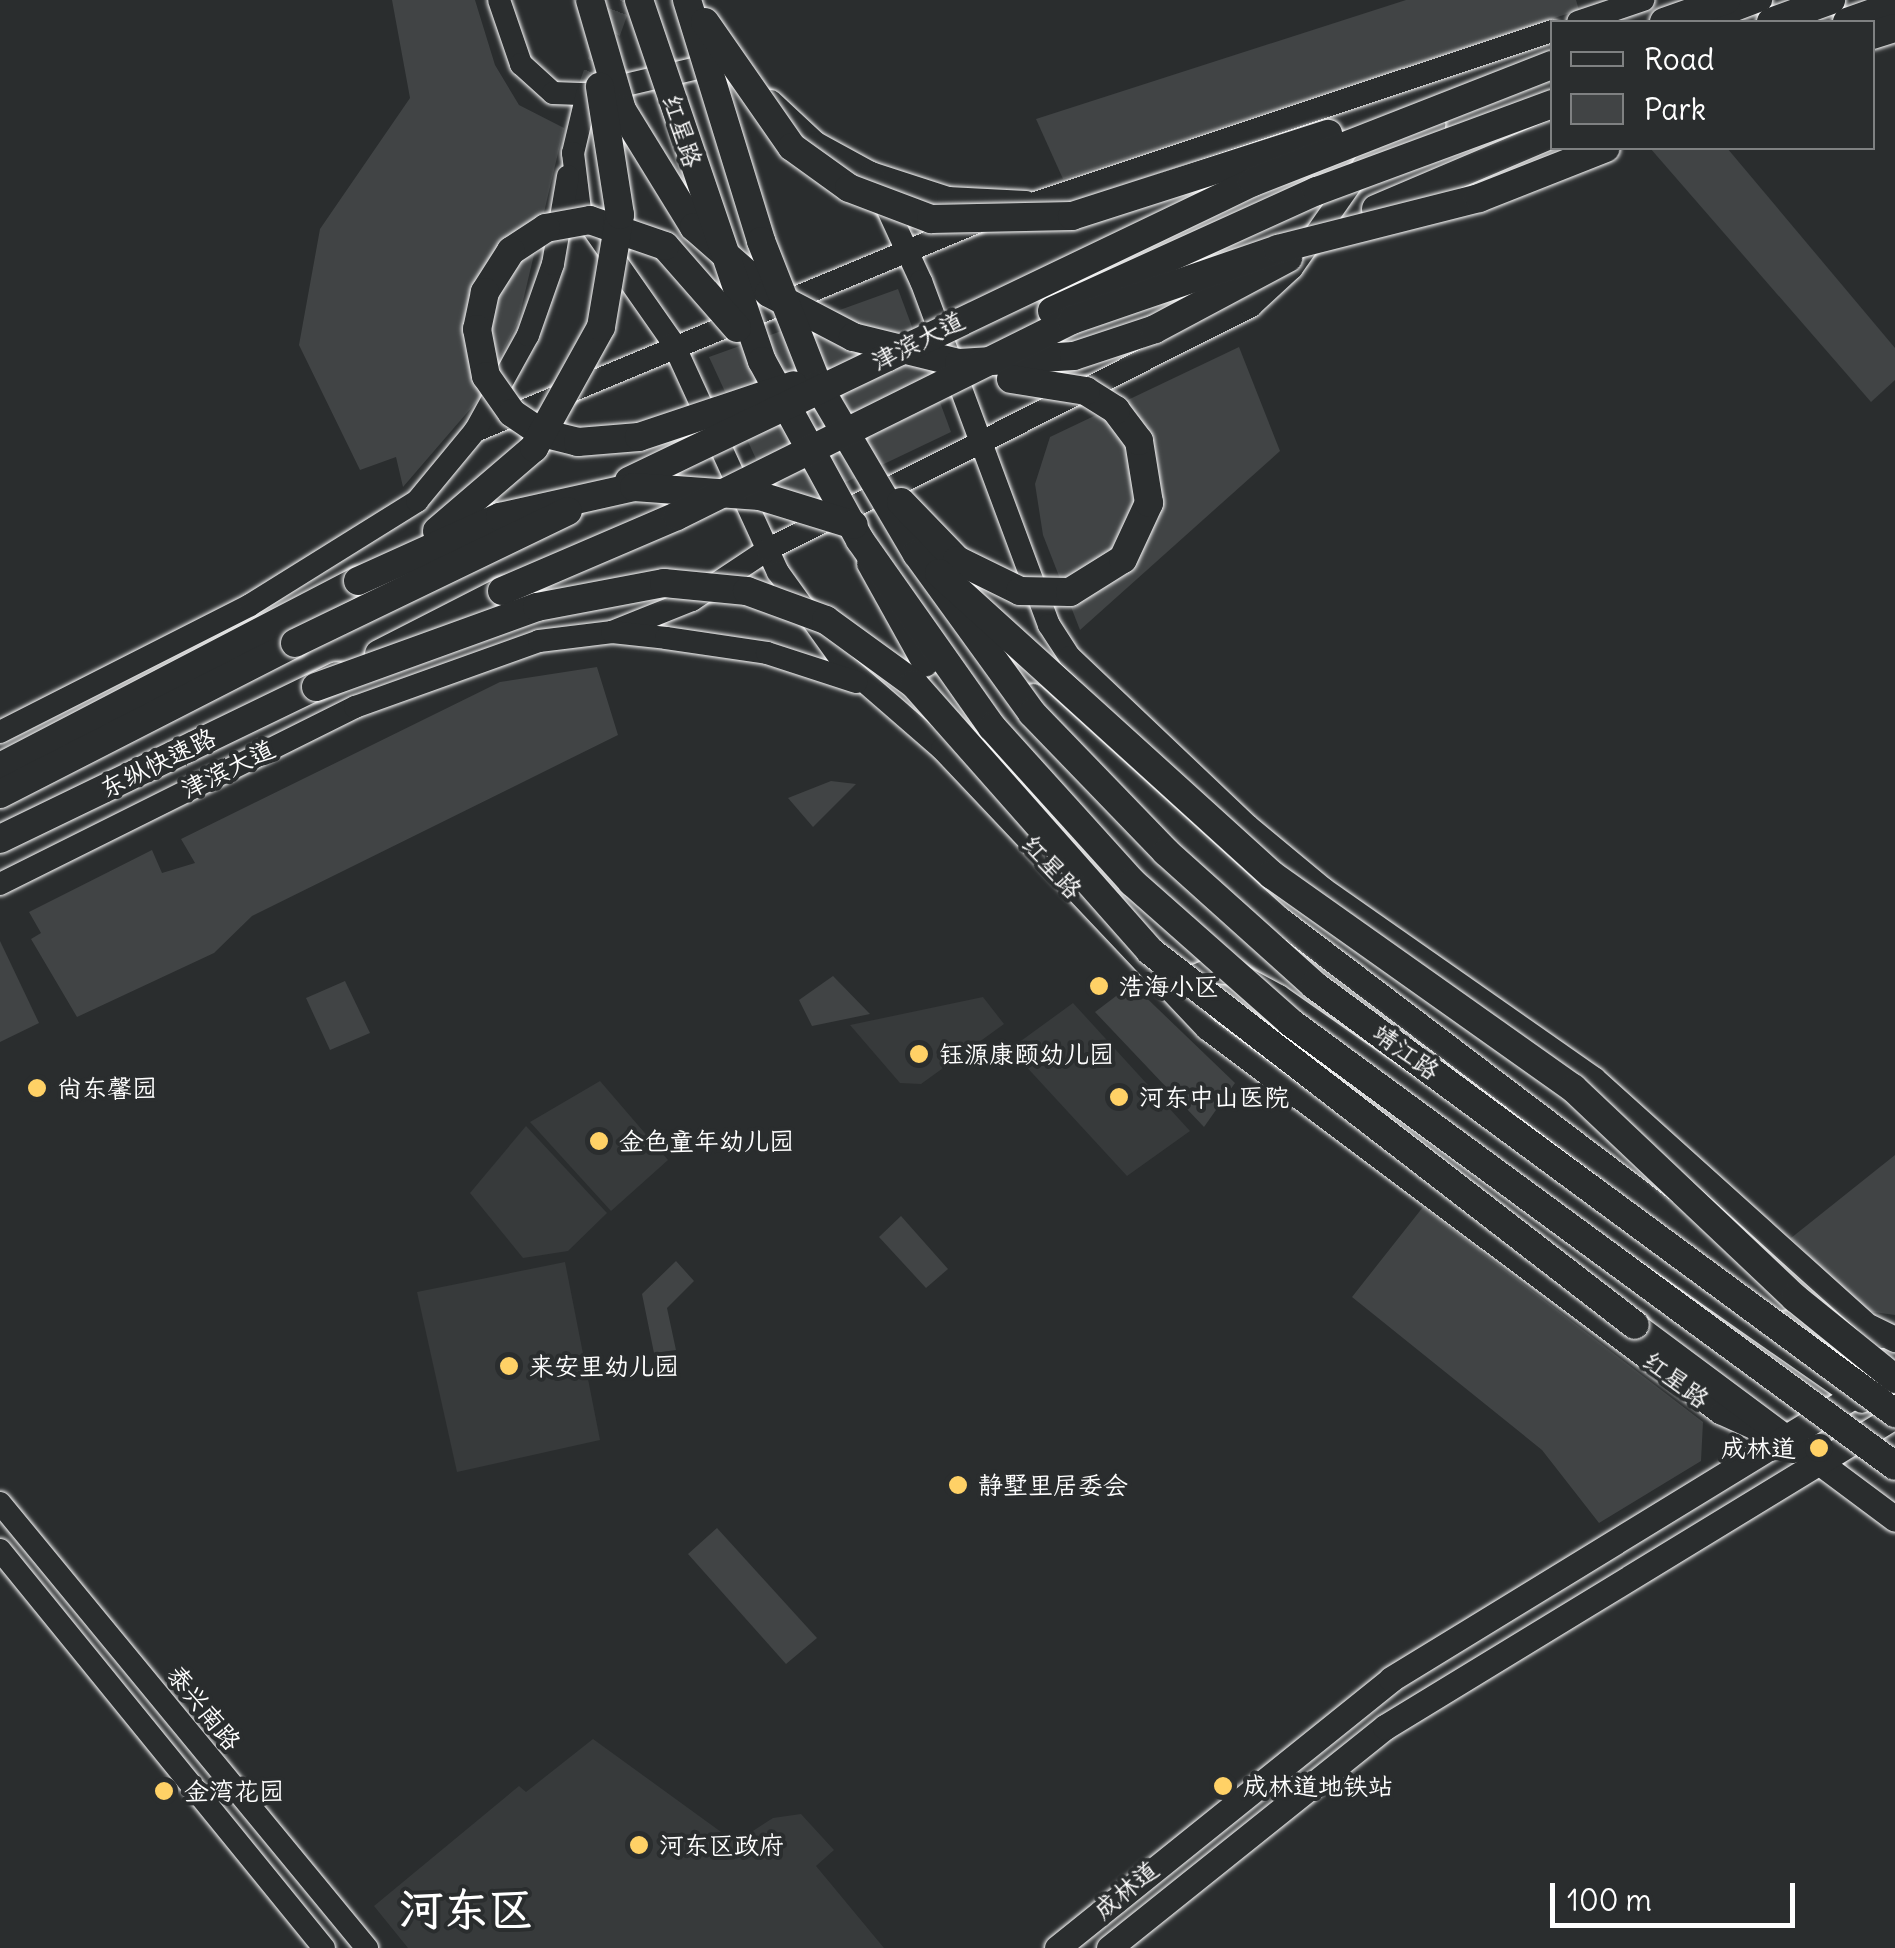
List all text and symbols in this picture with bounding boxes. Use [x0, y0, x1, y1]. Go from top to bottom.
legend [1550, 20, 1875, 150]
text: Road [1644, 40, 1714, 78]
text: Park [1644, 90, 1706, 128]
street label: 红星路 [656, 91, 708, 171]
street label: 津滨大道 [867, 305, 969, 377]
street label: 东纵快速路 [95, 722, 221, 804]
street label: 津滨大道 [176, 734, 280, 804]
street label: 红星路 [1016, 829, 1088, 905]
place label: 浩海小区 [1119, 971, 1219, 1001]
marker: 浩海小区 [1088, 975, 1110, 997]
street label: 靖江路 [1367, 1018, 1445, 1086]
place label: 钰源康颐幼儿园 [939, 1039, 1114, 1069]
marker: 钰源康颐幼儿园 [908, 1043, 930, 1065]
place label: 尚东馨园 [57, 1073, 157, 1103]
marker: 尚东馨园 [26, 1077, 48, 1099]
place label: 河东中山医院 [1139, 1082, 1289, 1112]
marker: 河东中山医院 [1108, 1086, 1130, 1108]
place label: 金色童年幼儿园 [619, 1126, 794, 1156]
marker: 金色童年幼儿园 [588, 1130, 610, 1152]
street label: 红星路 [1637, 1345, 1715, 1415]
place label: 来安里幼儿园 [529, 1351, 679, 1381]
marker: 来安里幼儿园 [498, 1355, 520, 1377]
place label: 成林道 [1721, 1433, 1796, 1463]
marker: 成林道 [1806, 1435, 1832, 1461]
place label: 静墅里居委会 [978, 1470, 1128, 1500]
marker: 静墅里居委会 [947, 1474, 969, 1496]
street label: 泰兴南路 [161, 1660, 247, 1756]
place label: 成林道地铁站 [1243, 1771, 1393, 1801]
marker: 成林道地铁站 [1212, 1775, 1234, 1797]
place label: 金湾花园 [184, 1776, 284, 1806]
marker: 金湾花园 [153, 1780, 175, 1802]
place label: 河东区政府 [659, 1830, 784, 1860]
marker: 河东区政府 [628, 1834, 650, 1856]
street label: 成林道 [1088, 1854, 1164, 1926]
scale bar [1555, 1863, 1800, 1925]
text: 100 m [1567, 1881, 1652, 1919]
district label: 河东区 [399, 1883, 533, 1937]

